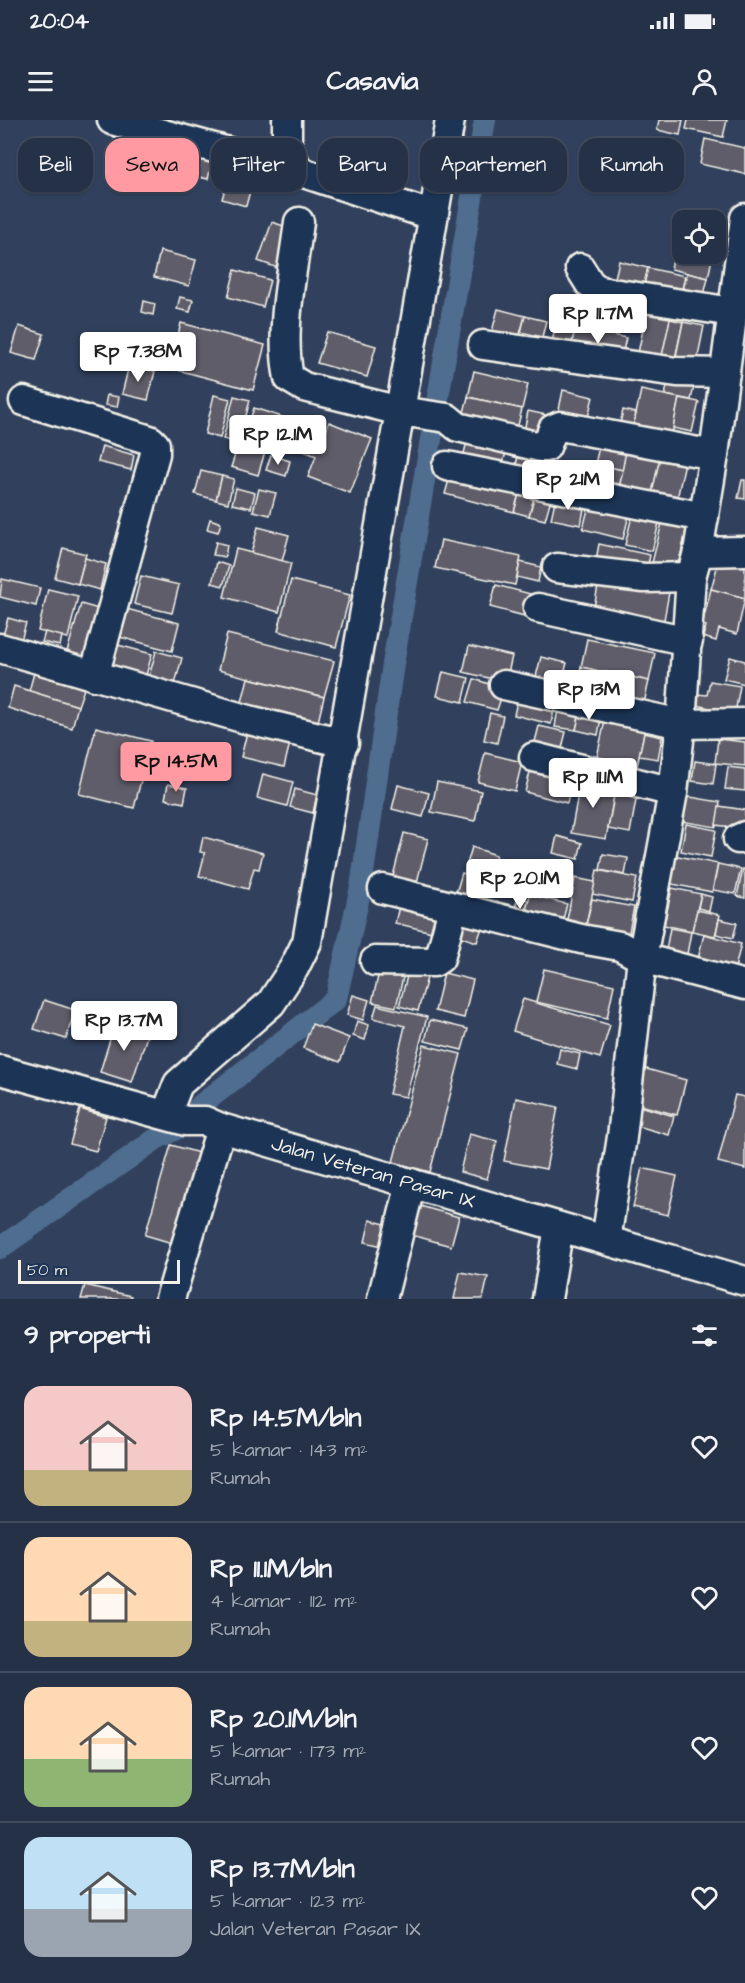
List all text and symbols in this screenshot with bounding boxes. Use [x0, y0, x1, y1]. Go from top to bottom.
text: 20:04 [30, 6, 89, 37]
text: Casavia [327, 62, 418, 100]
icon: menu [24, 65, 57, 98]
icon: person [688, 65, 721, 98]
chip: Beli [18, 138, 93, 192]
chip: Sewa [105, 138, 199, 192]
chip: Filter [211, 138, 306, 192]
chip: Baru [318, 138, 408, 192]
chip: Apartemen [420, 138, 567, 192]
chip: Rumah [579, 138, 684, 192]
map controls [672, 210, 726, 264]
button: locate [672, 210, 726, 264]
pin: Rp 11.7M [536, 294, 660, 345]
text: Rp 11.7M [563, 299, 633, 327]
pin: Rp 7.38M [76, 332, 200, 383]
text: Rp 7.38M [94, 337, 182, 365]
pin: Rp 12.1M [216, 415, 340, 466]
text: Rp 12.1M [243, 420, 313, 448]
pin: Rp 21M [519, 460, 617, 511]
text: Rp 21M [536, 465, 600, 493]
pin: Rp 13M [540, 670, 638, 721]
text: Rp 13M [558, 675, 620, 703]
pin: Rp 14.5M [114, 742, 238, 793]
text: Rp 14.5M [134, 747, 218, 775]
pin: Rp 11.1M [531, 758, 655, 809]
text: Rp 11.1M [563, 763, 623, 791]
pin: Rp 20.1M [458, 859, 582, 910]
text: Rp 20.1M [480, 864, 560, 892]
pin: Rp 13.7M [62, 1001, 186, 1052]
text: Rp 13.7M [85, 1006, 163, 1034]
street label: Jalan Veteran Pasar IX [268, 1129, 478, 1215]
scale bar [18, 1257, 180, 1284]
text: 50 m [27, 1259, 67, 1281]
text: 9 properti [24, 1317, 150, 1353]
icon: filters [688, 1319, 721, 1352]
text: Rp 14.5M/bln [210, 1400, 362, 1436]
icon: home [72, 1410, 144, 1482]
icon: heart [688, 1430, 721, 1463]
text: 5 kamar · 143 m² [210, 1436, 368, 1464]
text: Rumah [210, 1464, 270, 1492]
text: Rp 11.1M/bln [210, 1551, 332, 1587]
icon: home [72, 1561, 144, 1633]
icon: heart [688, 1581, 721, 1614]
text: 4 kamar · 112 m² [210, 1587, 357, 1615]
text: Rumah [210, 1615, 270, 1643]
text: Rp 20.1M/bln [210, 1701, 357, 1737]
icon: home [72, 1711, 144, 1783]
icon: heart [688, 1731, 721, 1764]
text: 5 kamar · 173 m² [210, 1737, 366, 1765]
text: Rumah [210, 1765, 270, 1793]
text: Rp 13.7M/bln [210, 1851, 355, 1887]
icon: home [72, 1861, 144, 1933]
icon: heart [688, 1881, 721, 1914]
text: 5 kamar · 123 m² [210, 1887, 366, 1915]
text: Jalan Veteran Pasar IX [210, 1915, 421, 1943]

